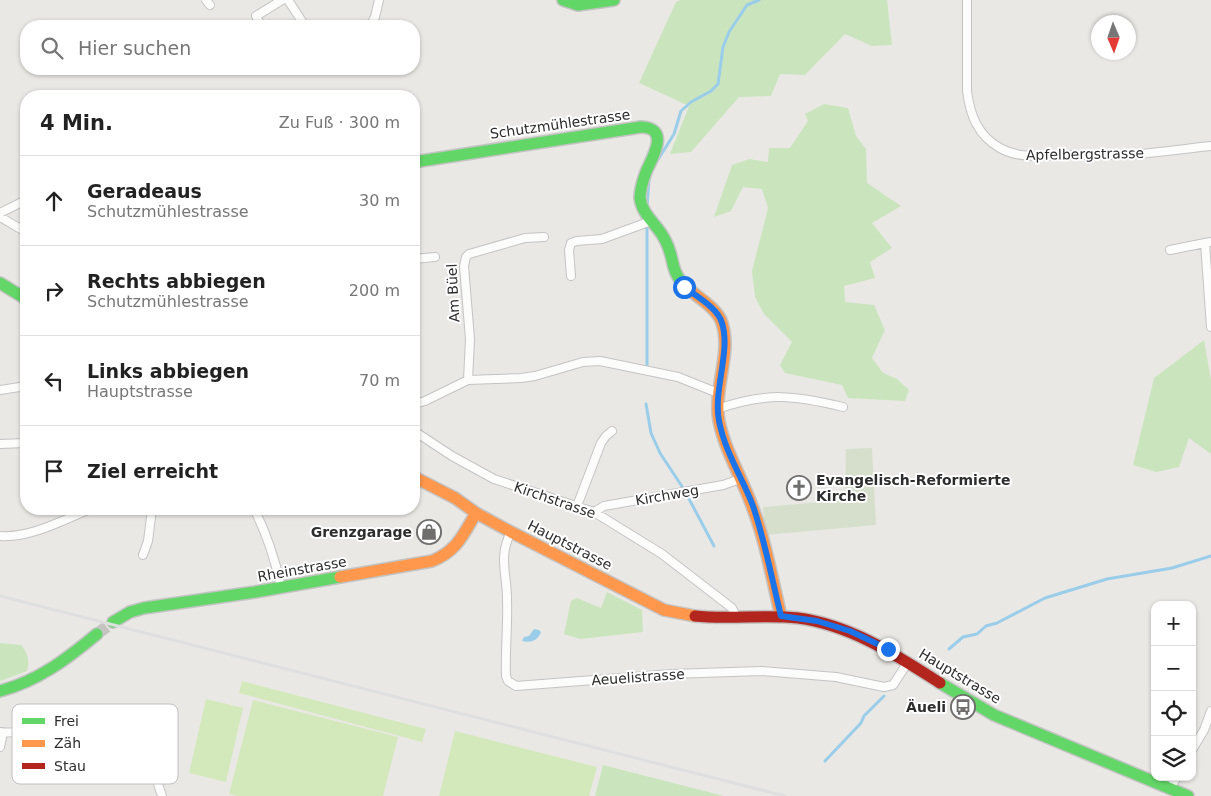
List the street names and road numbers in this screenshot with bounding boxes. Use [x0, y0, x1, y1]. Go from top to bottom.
street label: Schutzmühlestrasse [489, 106, 631, 142]
street label: Apfelbergstrasse [1026, 145, 1144, 163]
street label: Am Büel [443, 263, 463, 323]
street label: Kirchstrasse [512, 479, 598, 521]
street label: Kirchweg [634, 482, 700, 508]
street label: Hauptstrasse [525, 517, 615, 573]
street label: Rheinstrasse [256, 553, 348, 585]
street label: Hauptstrasse [916, 645, 1004, 707]
street label: Aeuelistrasse [591, 666, 685, 688]

